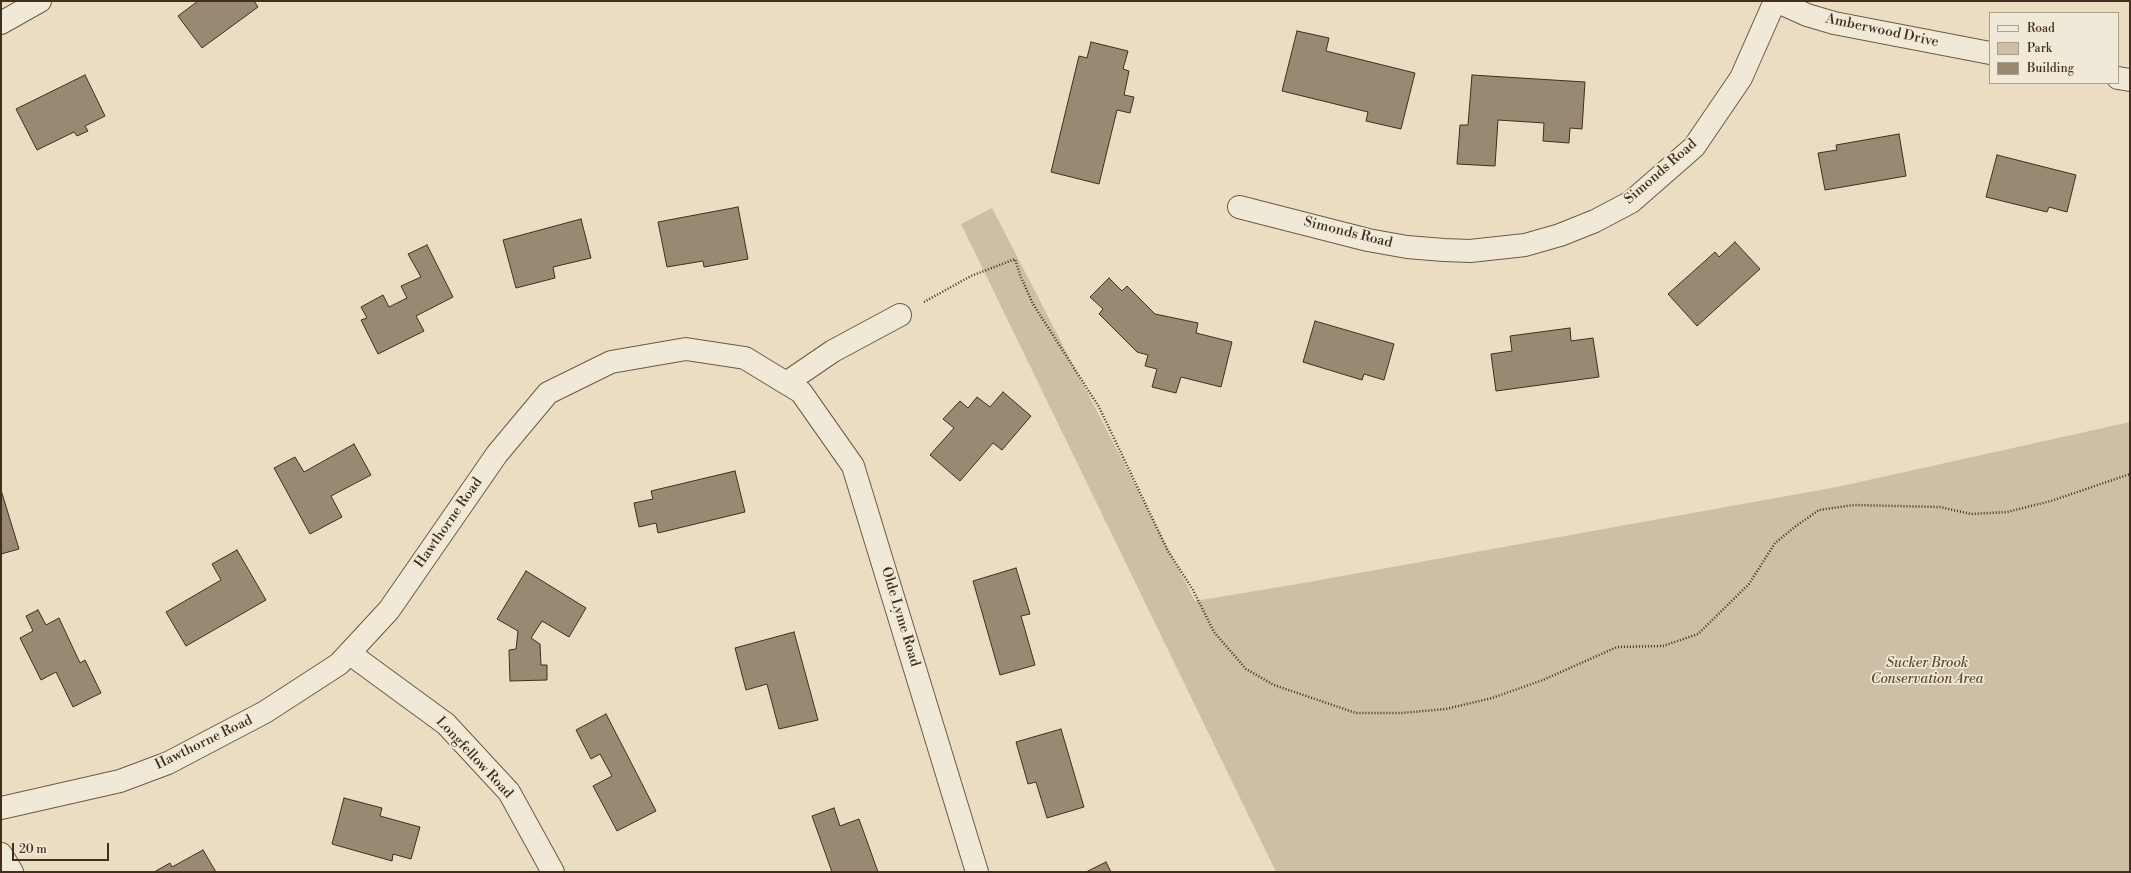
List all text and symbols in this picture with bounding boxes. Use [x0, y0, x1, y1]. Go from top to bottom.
street label: Amberwood Drive [1824, 11, 1940, 51]
legend [1989, 12, 2119, 84]
text: Road [2027, 21, 2055, 36]
text: Park [2027, 41, 2052, 56]
text: Building [2027, 61, 2074, 76]
street label: Simonds Road [1621, 136, 1701, 208]
street label: Simonds Road [1302, 214, 1394, 252]
street label: Hawthorne Road [412, 475, 486, 571]
street label: Olde Lyme Road [877, 565, 923, 669]
park label: Sucker Brook Conservation Area [1871, 656, 1983, 688]
street label: Hawthorne Road [153, 712, 255, 774]
street label: Longfellow Road [432, 714, 516, 802]
scale bar [14, 835, 111, 861]
text: 20 m [19, 842, 47, 857]

